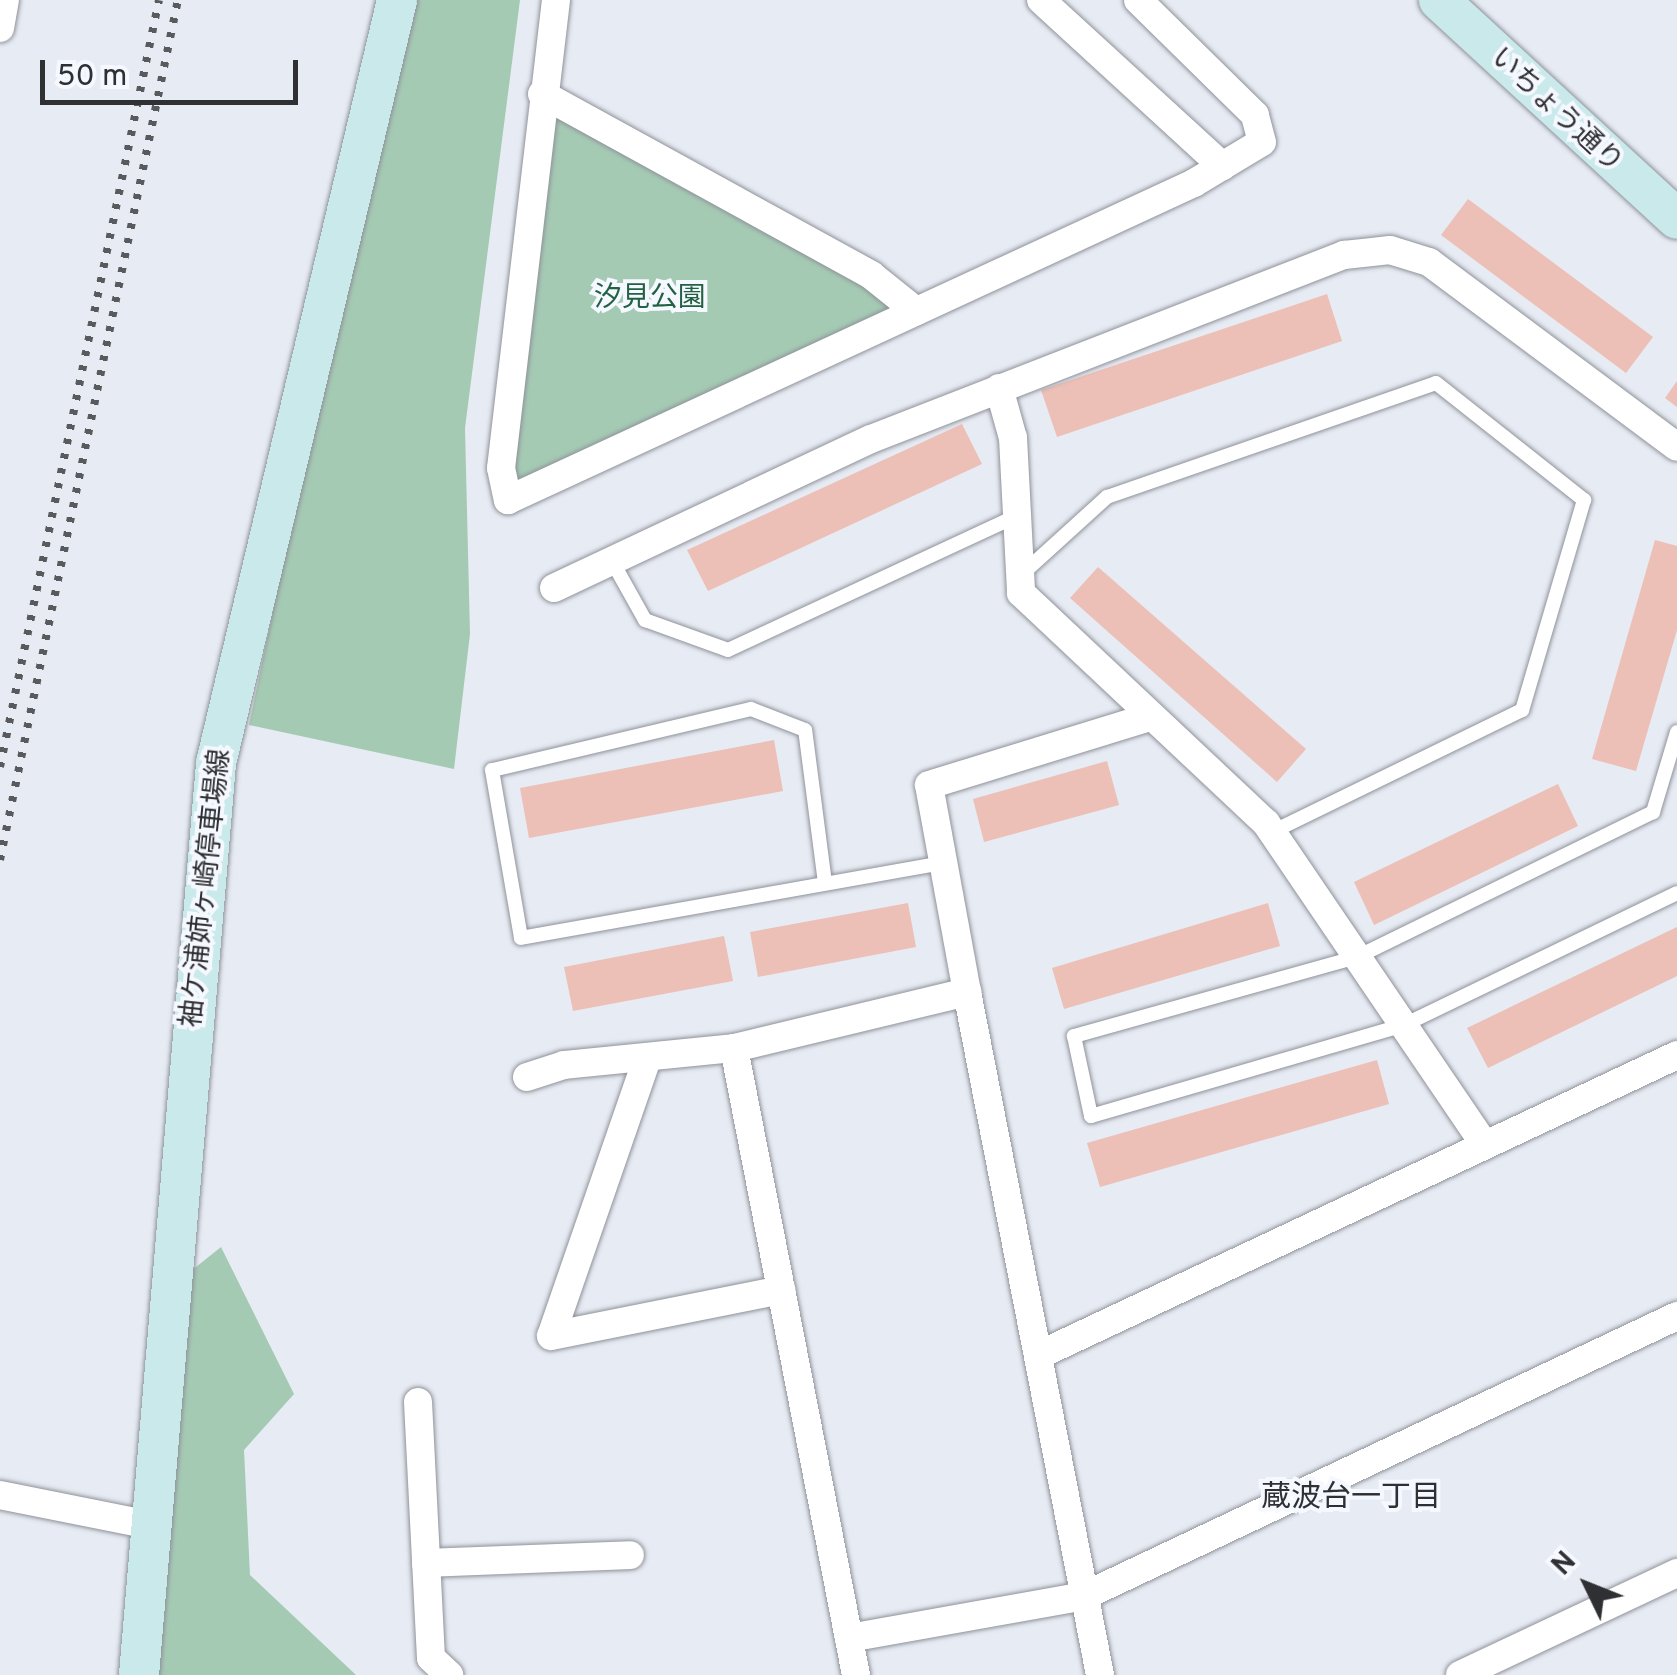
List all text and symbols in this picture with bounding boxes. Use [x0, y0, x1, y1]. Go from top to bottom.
scale bar [45, 40, 302, 102]
street label: いちょう通り [1483, 41, 1629, 181]
text: 50 m [57, 59, 127, 96]
park label: 汐見公園 [594, 282, 706, 316]
street label: 袖ケ浦姉ヶ崎停車場線 [176, 747, 238, 1029]
district label: 蔵波台一丁目 [1261, 1481, 1441, 1517]
north arrow [1537, 1535, 1637, 1635]
text: N [1545, 1545, 1585, 1584]

